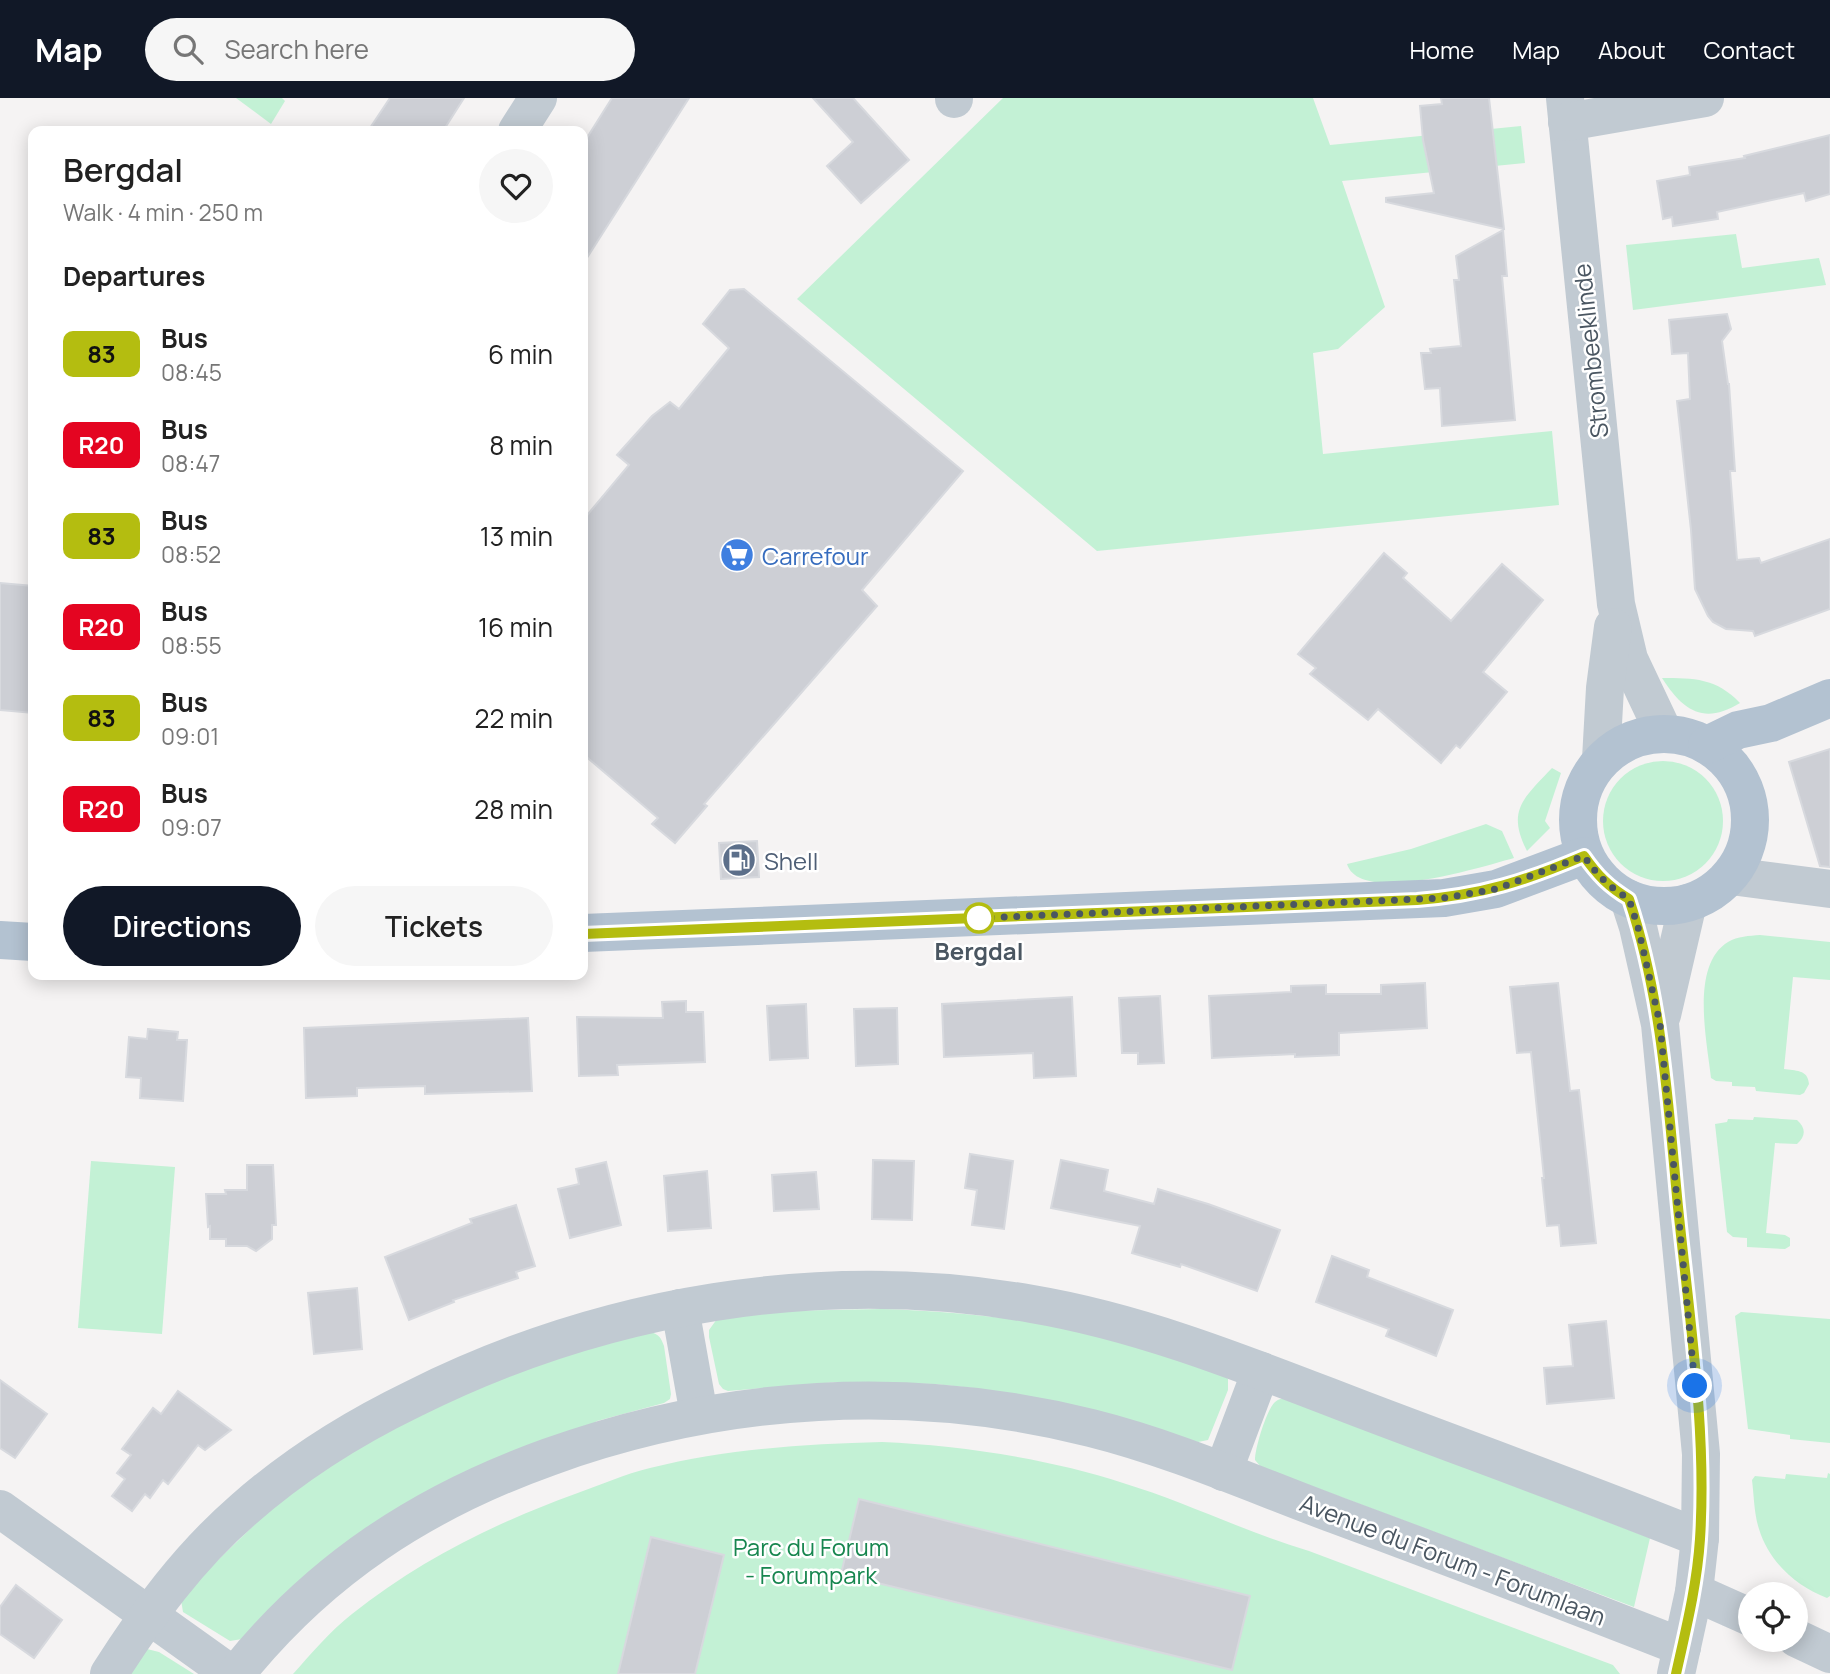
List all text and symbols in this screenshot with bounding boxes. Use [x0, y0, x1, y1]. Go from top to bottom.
search box [145, 18, 635, 81]
text: Map [35, 27, 103, 72]
icon: search [169, 30, 207, 68]
text: Search here [225, 31, 369, 67]
text: Home [1409, 33, 1474, 66]
text: Map [1512, 33, 1560, 66]
text: About [1598, 33, 1666, 66]
text: Contact [1704, 33, 1795, 66]
text: Bergdal [63, 147, 183, 192]
button: heart [479, 149, 553, 223]
text: Walk · 4 min · 250 m [63, 196, 263, 228]
text: Departures [63, 258, 205, 294]
street label: Strombeeklinde [1564, 262, 1616, 440]
text: Bus [161, 320, 208, 356]
text: 6 min [488, 336, 553, 372]
text: 83 [87, 337, 116, 370]
text: 08:45 [161, 356, 222, 388]
text: Bus [161, 411, 208, 447]
text: 8 min [489, 427, 553, 463]
text: R20 [79, 428, 124, 461]
text: 08:47 [161, 447, 220, 479]
text: Bus [161, 502, 208, 538]
text: 13 min [480, 518, 553, 554]
text: 83 [87, 519, 116, 552]
supermarket icon: Carrefour [718, 536, 756, 574]
text: 08:52 [161, 538, 221, 570]
place label: Carrefour [762, 539, 869, 572]
text: Bus [161, 593, 208, 629]
text: 16 min [478, 609, 553, 645]
text: R20 [79, 610, 124, 643]
text: 08:55 [161, 629, 222, 661]
text: Bus [161, 684, 208, 720]
text: 22 min [475, 700, 553, 736]
text: 83 [87, 701, 116, 734]
text: 09:01 [161, 720, 219, 752]
text: Bus [161, 775, 208, 811]
text: 28 min [474, 791, 553, 827]
text: R20 [79, 792, 124, 825]
text: 09:07 [161, 811, 222, 843]
fuel station icon: Shell [720, 841, 758, 879]
place label: Shell [764, 844, 818, 877]
button: Directions [63, 886, 301, 966]
button: Tickets [315, 886, 553, 966]
marker: Bergdal [964, 903, 994, 933]
place label: Bergdal [935, 934, 1023, 967]
your location [1677, 1368, 1712, 1403]
street label: Avenue du Forum - Forumlaan [1295, 1485, 1611, 1633]
park label: Parc du Forum - Forumpark [733, 1530, 889, 1591]
map controls [1738, 1582, 1808, 1652]
button: locate [1738, 1582, 1808, 1652]

